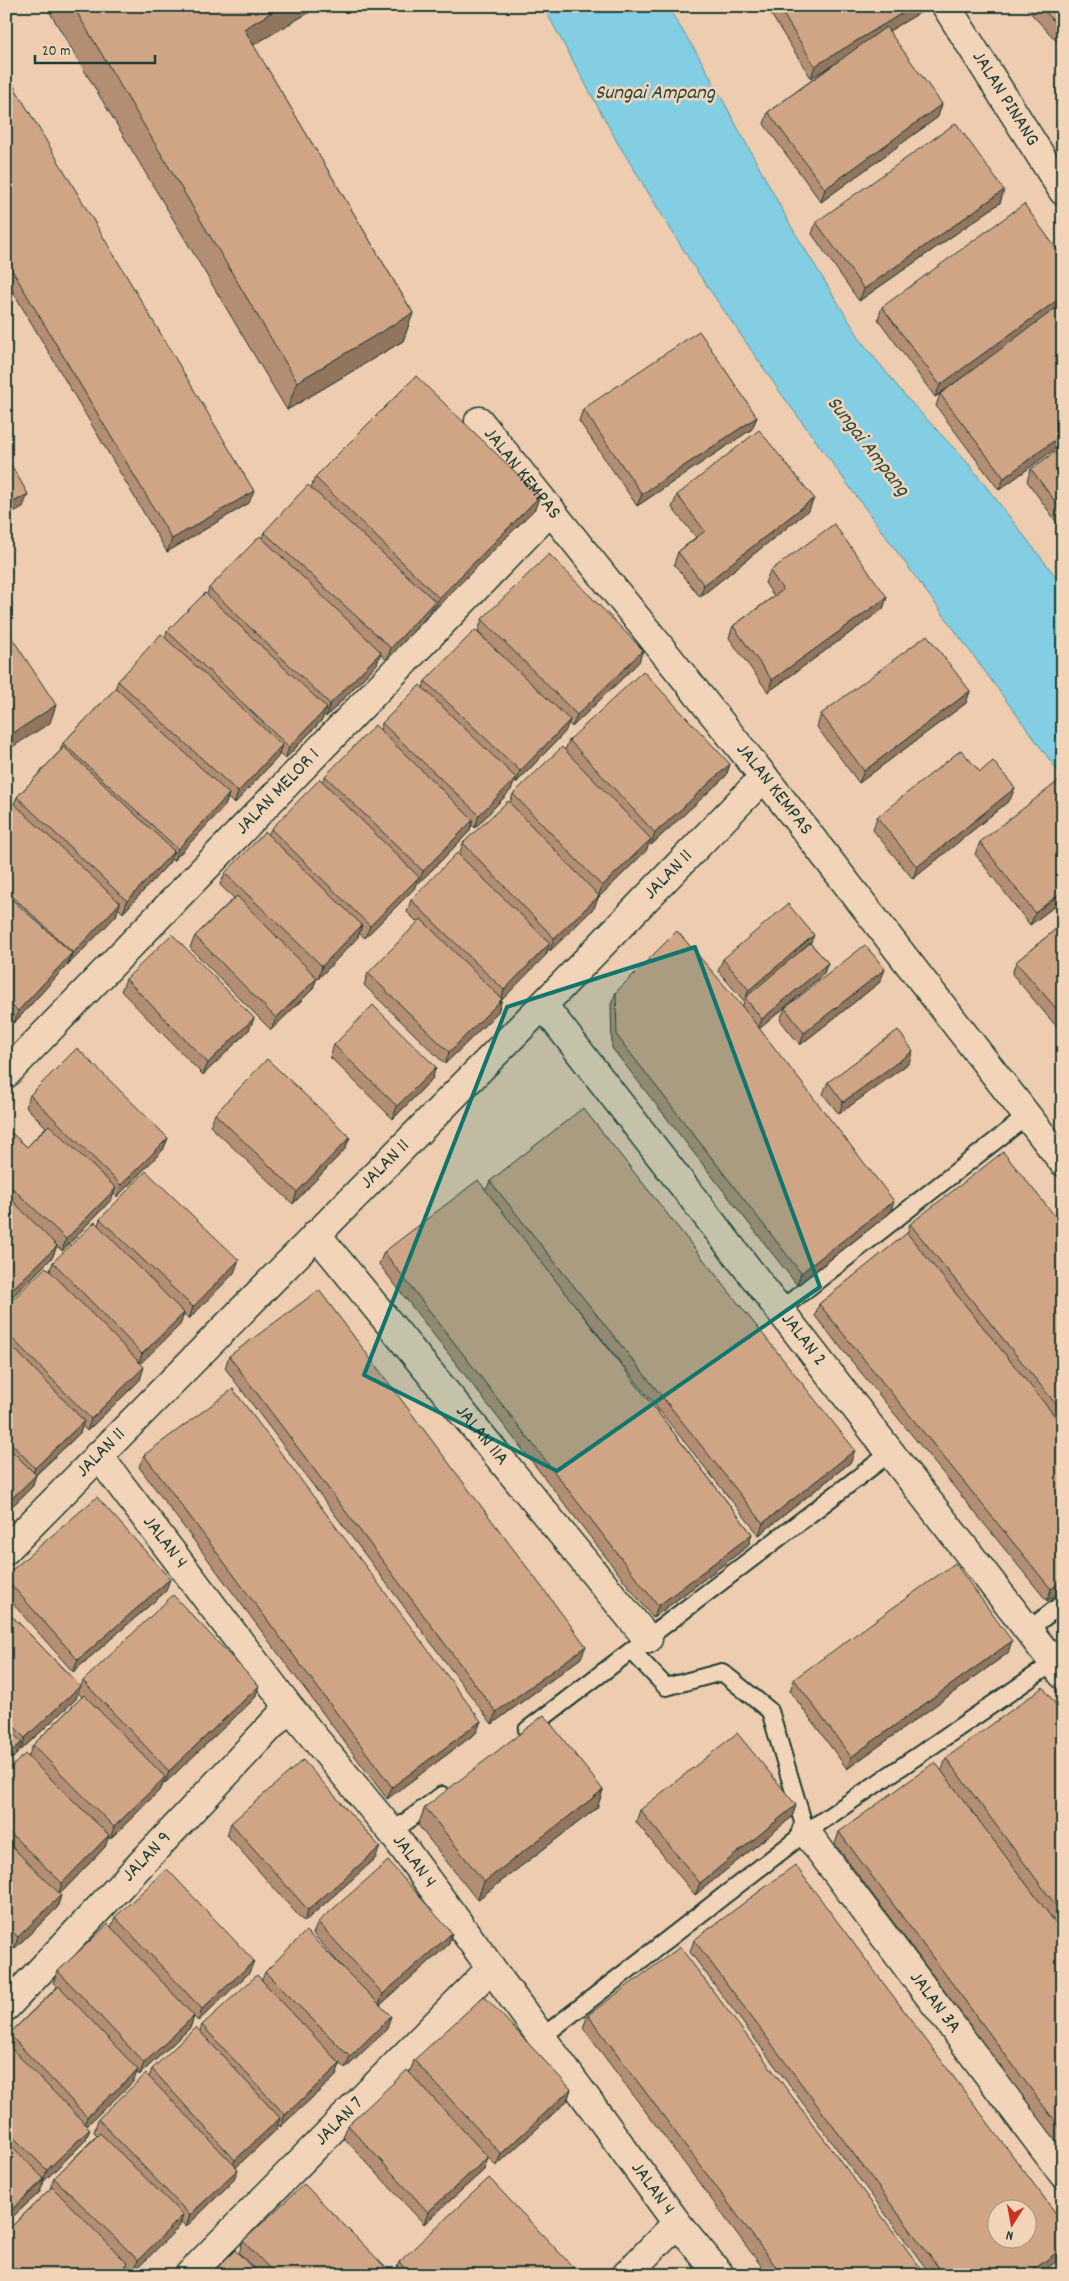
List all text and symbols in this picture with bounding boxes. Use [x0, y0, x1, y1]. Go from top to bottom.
scale bar [35, 32, 155, 64]
text: 20 m [42, 41, 70, 63]
street label: JALAN PINANG [964, 46, 1045, 152]
water label: Sungai Ampang [595, 79, 716, 109]
water label: Sungai Ampang [818, 390, 916, 504]
street label: JALAN KEMPAS [476, 422, 567, 526]
street label: JALAN KEMPAS [728, 738, 819, 842]
street label: JALAN MELOR 1 [230, 742, 327, 842]
street label: JALAN 11 [638, 844, 700, 907]
street label: JALAN 11 [354, 1133, 417, 1196]
street label: JALAN 2 [773, 1307, 833, 1372]
street label: JALAN 11A [448, 1399, 515, 1472]
street label: JALAN 11 [70, 1422, 133, 1485]
street label: JALAN 4 [135, 1510, 194, 1575]
street label: JALAN 9 [116, 1825, 178, 1889]
street label: JALAN 4 [385, 1829, 443, 1894]
street label: JALAN 3A [902, 1966, 967, 2040]
street label: JALAN 7 [309, 2091, 371, 2153]
street label: JALAN 4 [623, 2157, 681, 2222]
north arrow [986, 2198, 1036, 2248]
text: N [1005, 2224, 1015, 2245]

